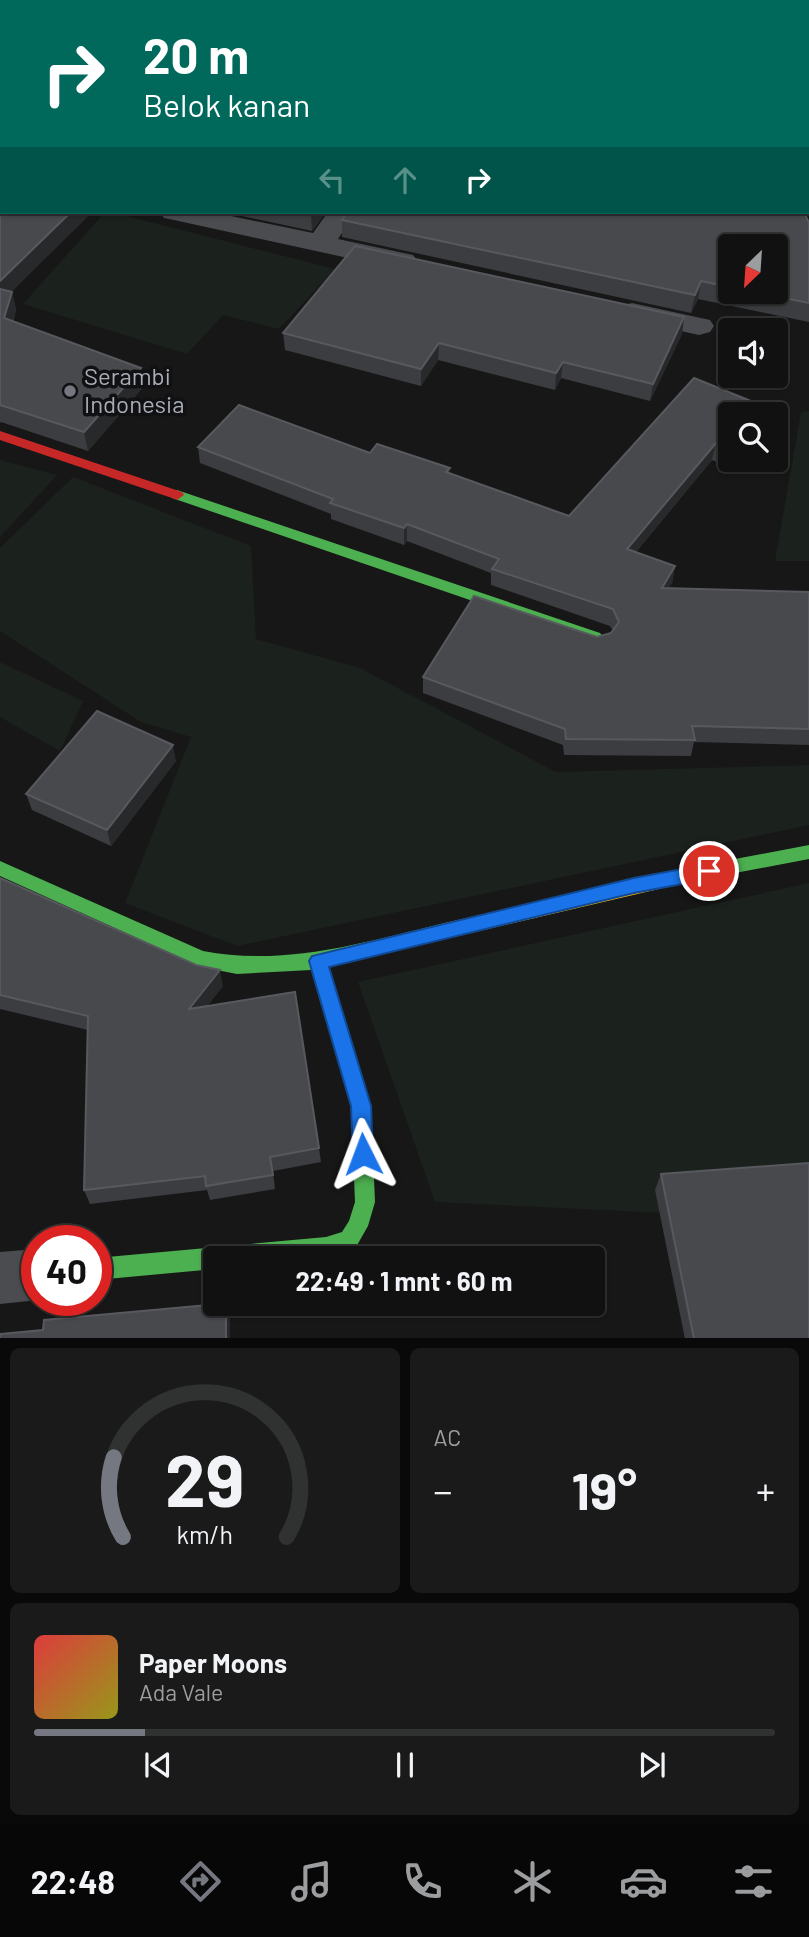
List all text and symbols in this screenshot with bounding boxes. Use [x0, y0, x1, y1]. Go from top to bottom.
text: 20 m [143, 25, 249, 84]
icon: right [28, 28, 119, 119]
text: Belok kanan [143, 85, 310, 123]
icon: left [313, 161, 351, 199]
icon: ahead [386, 161, 424, 199]
icon: right [459, 161, 497, 199]
north arrow [718, 234, 788, 304]
map controls [718, 234, 788, 472]
button: sound [718, 318, 788, 388]
place label: Serambi Indonesia [84, 361, 184, 418]
marker: Serambi Indonesia [62, 383, 78, 399]
button: search [718, 402, 788, 472]
pin [679, 841, 739, 901]
icon: arrive [690, 852, 728, 890]
position arrow [326, 1117, 400, 1191]
speed limit sign: 40 [21, 1225, 112, 1316]
text: 22:49 · 1 mnt · 60 m [295, 1265, 513, 1296]
text: AC [434, 1423, 461, 1451]
text: 29 [165, 1434, 244, 1522]
text: 19° [571, 1458, 637, 1520]
text: − [434, 1467, 453, 1513]
text: + [756, 1467, 775, 1513]
text: km/h [176, 1518, 233, 1548]
text: Paper Moons [139, 1647, 287, 1678]
text: Ada Vale [139, 1678, 223, 1706]
icon: previous [139, 1746, 177, 1784]
icon: pause [386, 1746, 424, 1784]
icon: next [633, 1746, 671, 1784]
icon: directions [176, 1857, 225, 1906]
icon: music [287, 1857, 336, 1906]
icon: phone [398, 1857, 447, 1906]
icon: climate [508, 1857, 557, 1906]
icon: car [619, 1857, 668, 1906]
icon: filters [729, 1857, 778, 1906]
text: 22:48 [31, 1862, 115, 1900]

